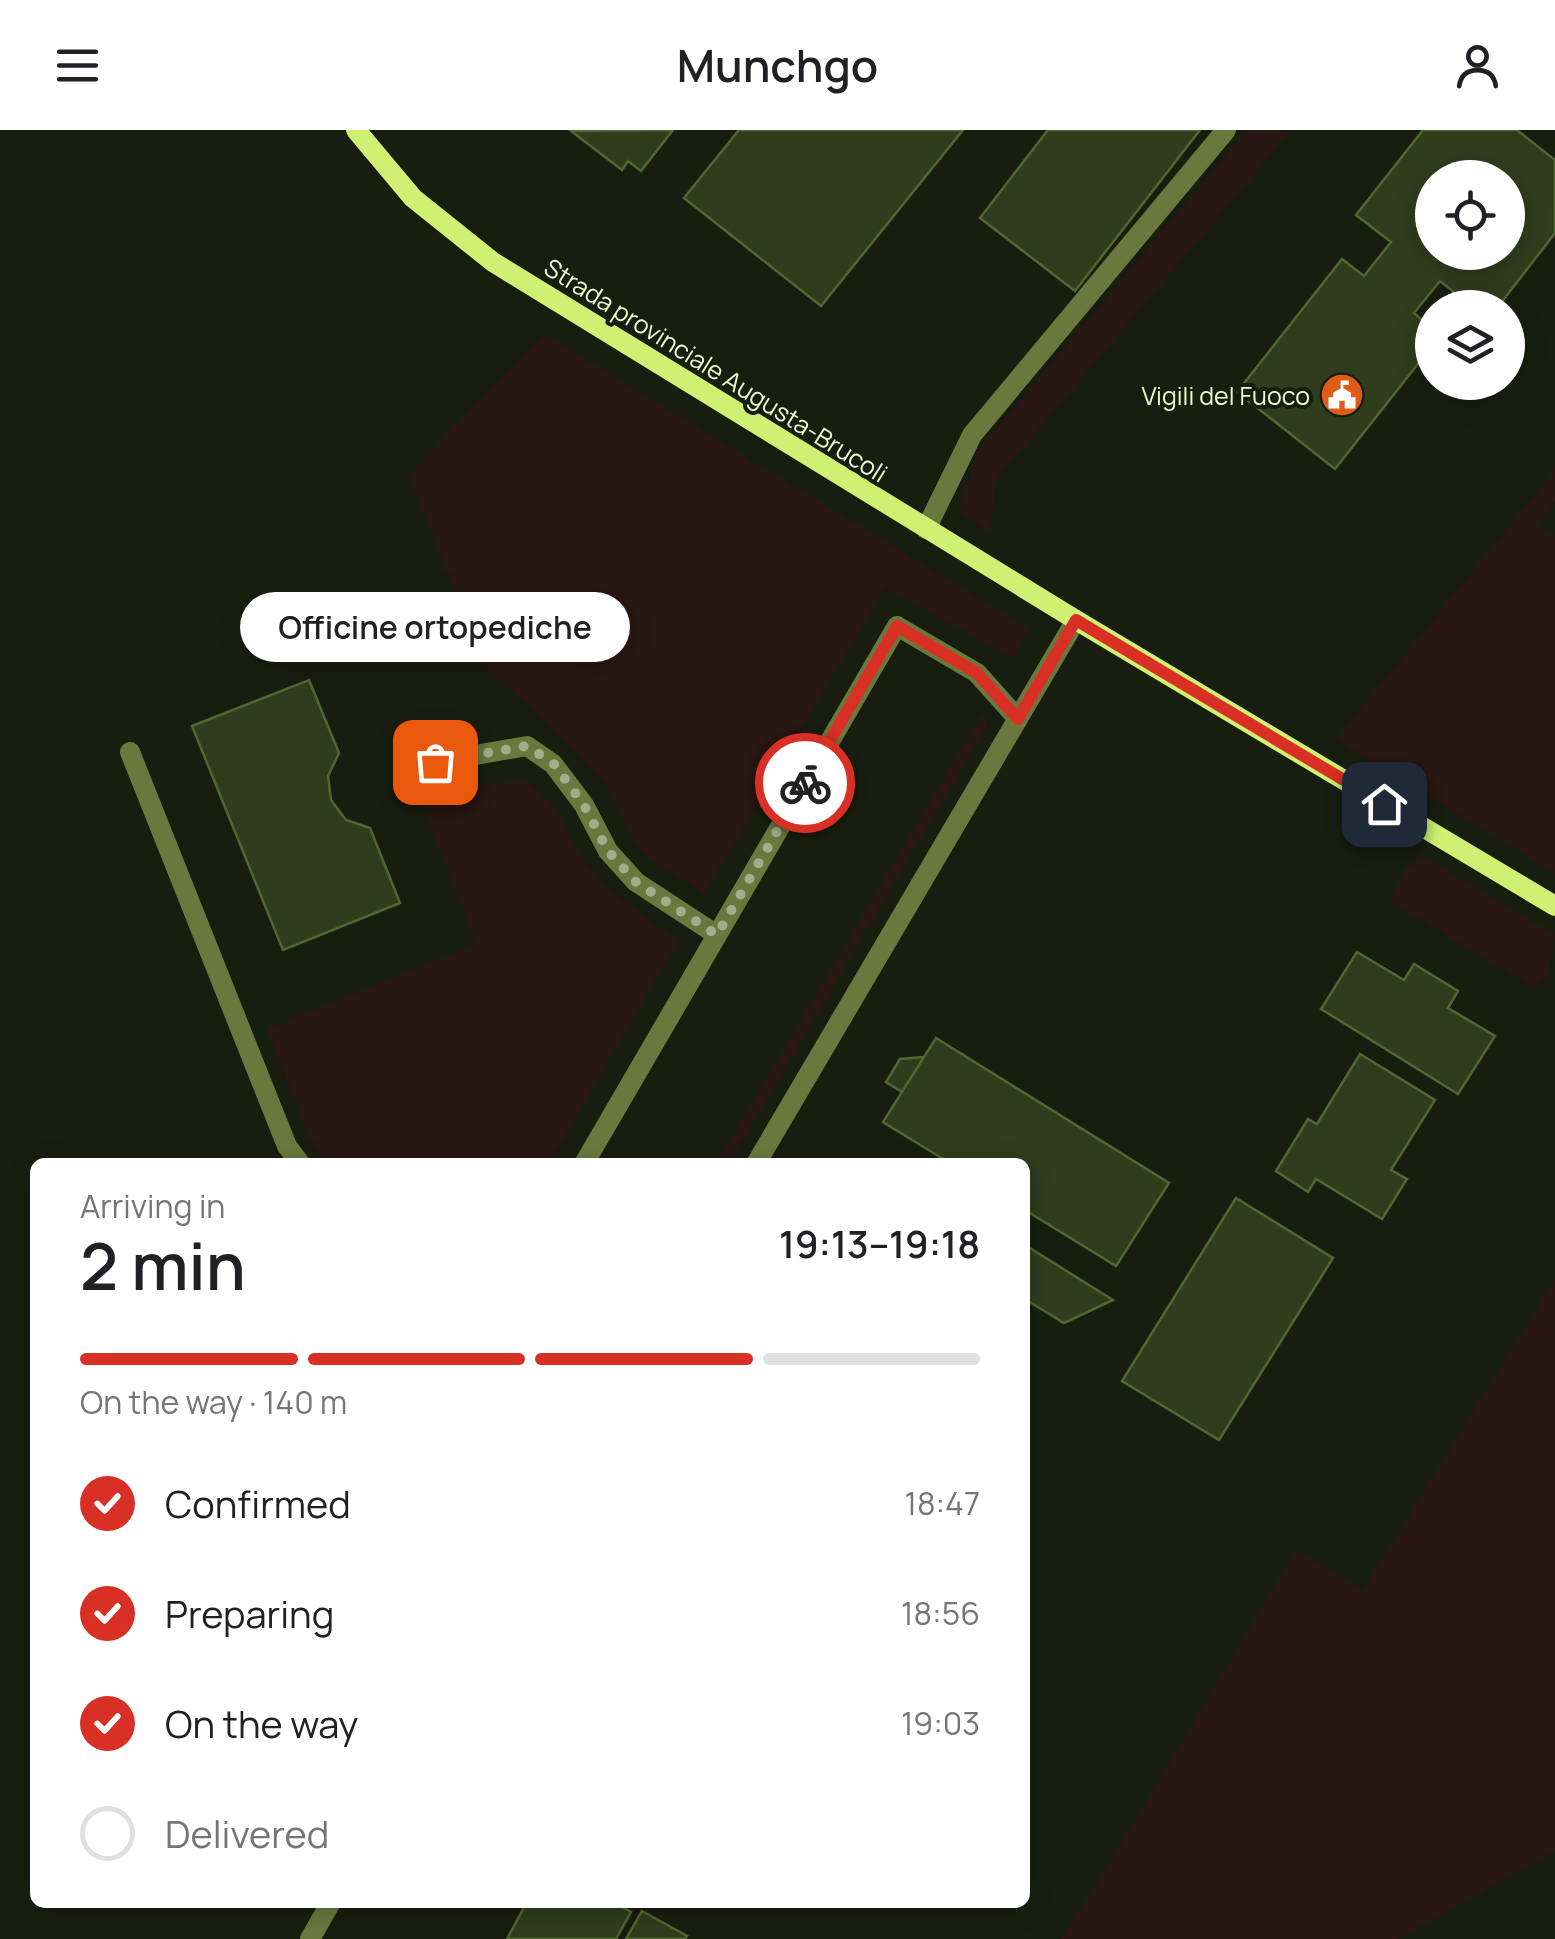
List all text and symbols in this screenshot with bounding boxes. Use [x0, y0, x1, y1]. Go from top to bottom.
text: Munchgo [677, 34, 878, 96]
icon: menu [50, 38, 105, 93]
icon: person [1450, 38, 1505, 93]
map controls [1415, 160, 1525, 400]
button: locate [1415, 160, 1525, 270]
street label: Strada provinciale Augusta-Brucoli [538, 250, 894, 490]
button: layers [1415, 290, 1525, 400]
public building icon: Vigili del Fuoco [1319, 372, 1365, 418]
place label: Vigili del Fuoco [1142, 378, 1310, 413]
callout: Officine ortopediche [240, 592, 630, 662]
text: Officine ortopediche [278, 605, 592, 649]
pin [393, 720, 478, 805]
courier [755, 733, 855, 833]
icon: bag [408, 735, 463, 790]
icon: bike [778, 756, 833, 811]
pin [1342, 762, 1427, 847]
icon: home [1357, 777, 1412, 832]
text: Arriving in [80, 1184, 225, 1228]
text: 19:13–19:18 [779, 1217, 980, 1269]
text: 2 min [80, 1221, 246, 1310]
text: On the way · 140 m [80, 1380, 347, 1424]
icon: check [80, 1476, 135, 1531]
text: Confirmed [165, 1477, 351, 1529]
text: 18:47 [904, 1481, 980, 1525]
icon: check [80, 1586, 135, 1641]
text: Preparing [165, 1587, 334, 1639]
text: 18:56 [901, 1591, 980, 1635]
icon: check [80, 1696, 135, 1751]
text: On the way [165, 1697, 358, 1749]
text: 19:03 [901, 1701, 980, 1745]
text: Delivered [165, 1807, 329, 1859]

